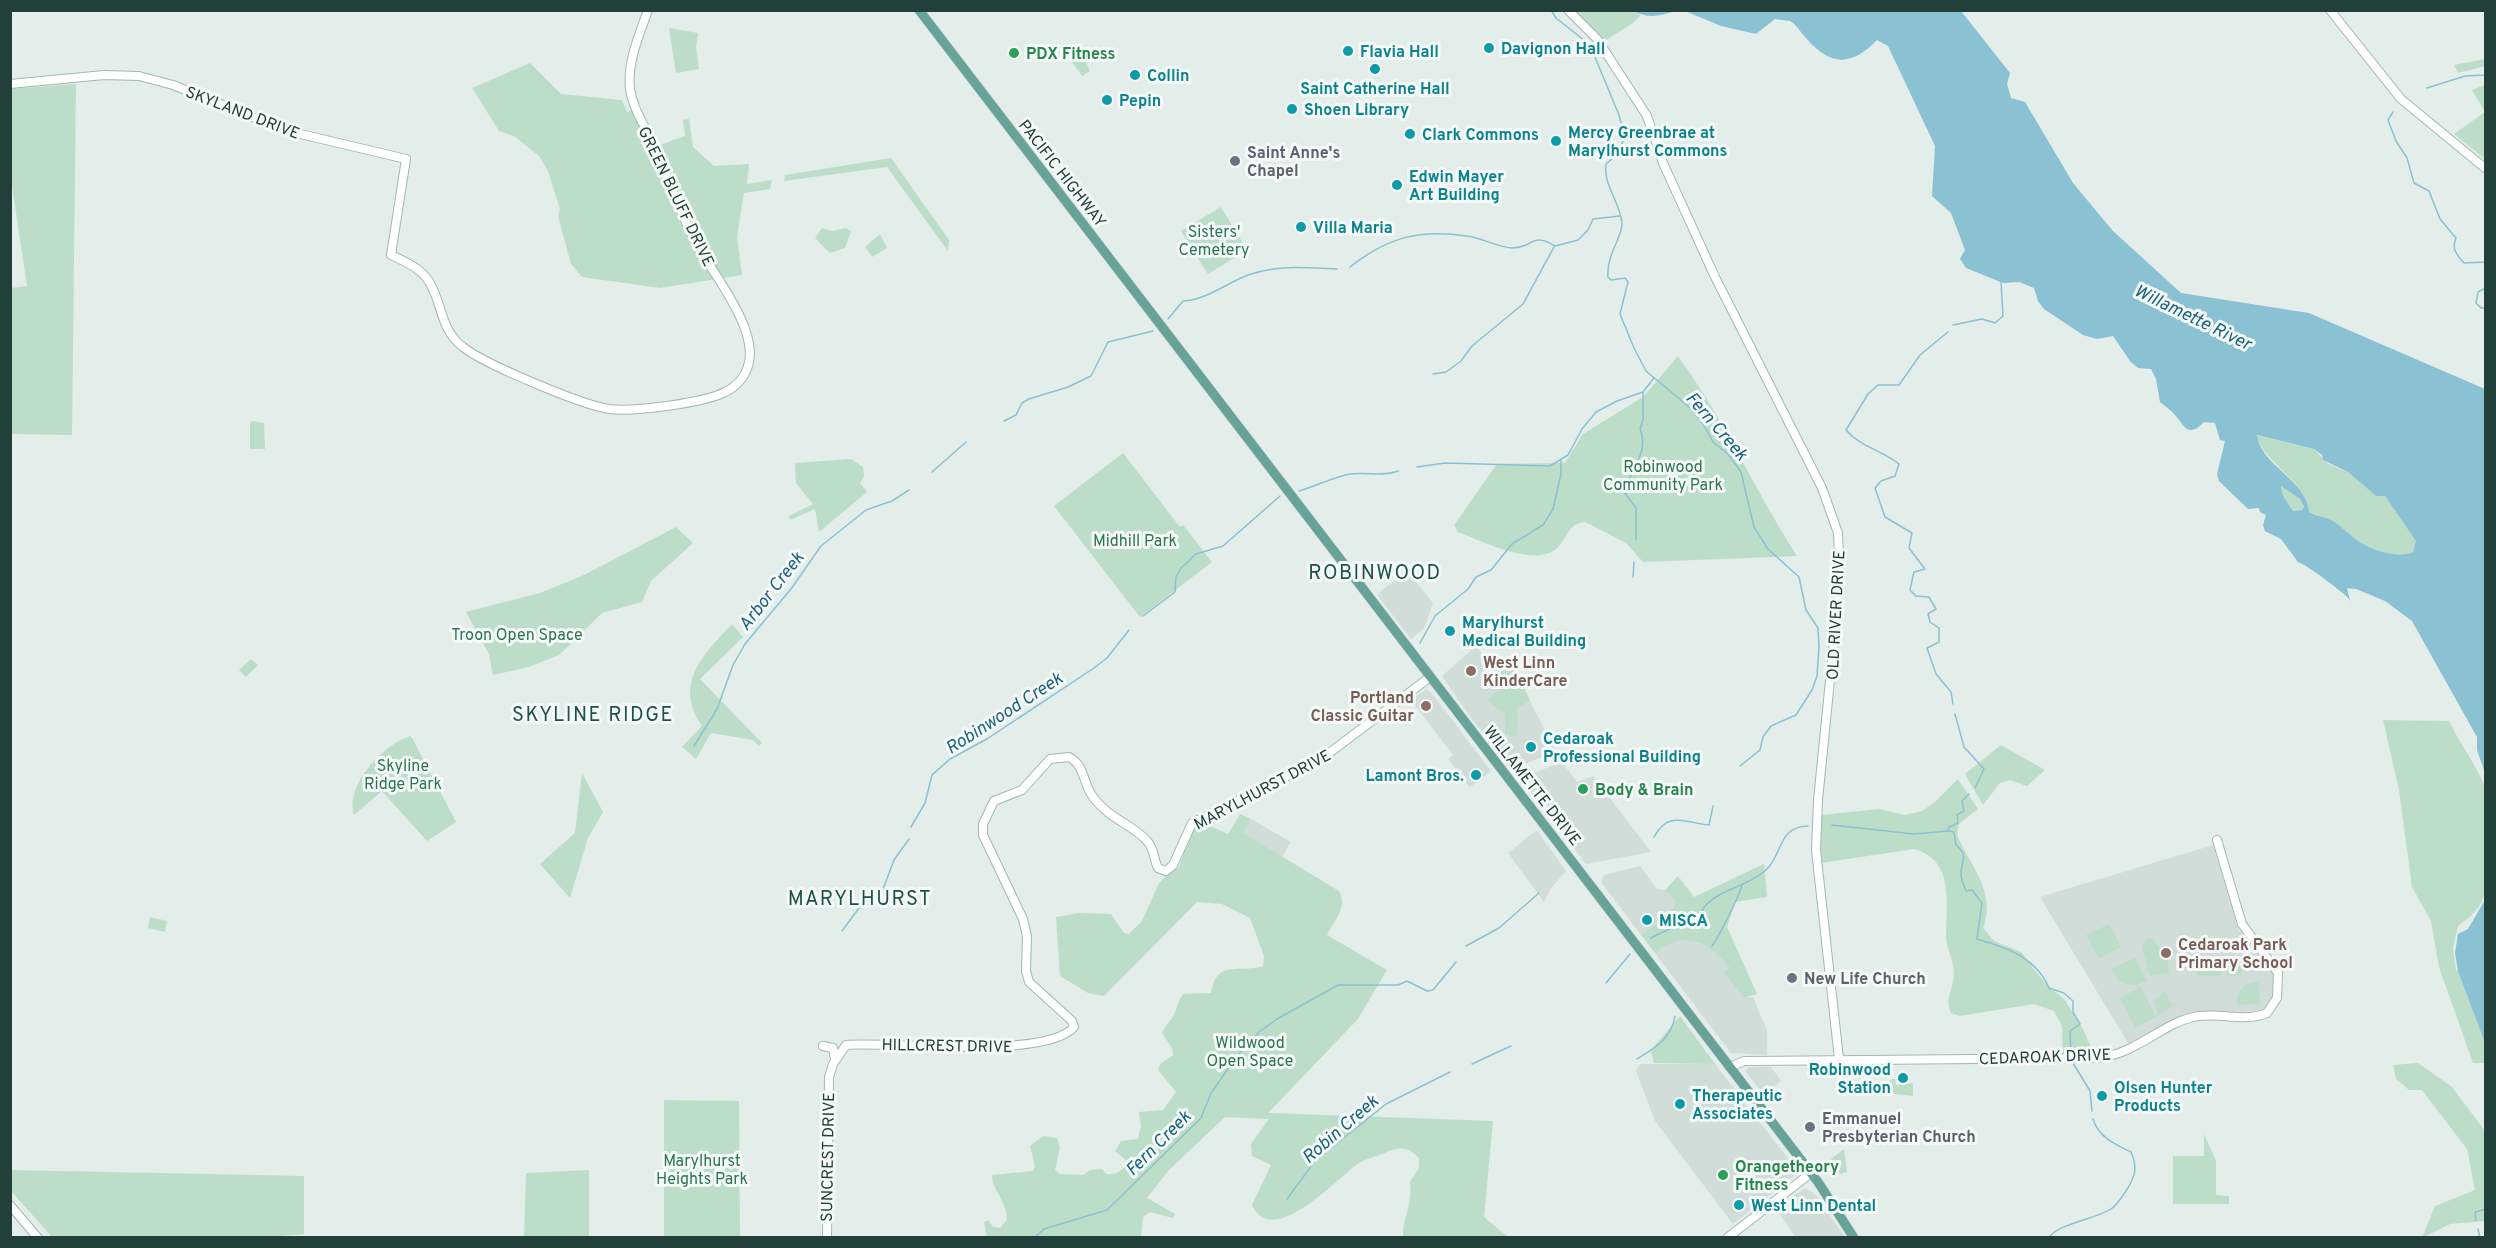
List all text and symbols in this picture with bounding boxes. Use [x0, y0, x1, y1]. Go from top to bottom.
place label: Davignon Hall [1501, 40, 1605, 60]
marker: Davignon Hall [1482, 41, 1496, 55]
place label: Flavia Hall [1360, 43, 1439, 63]
marker: Flavia Hall [1341, 44, 1355, 58]
place label: PDX Fitness [1026, 45, 1116, 65]
marker: PDX Fitness [1007, 46, 1021, 60]
marker: Saint Catherine Hall [1368, 62, 1382, 76]
place label: Collin [1147, 67, 1190, 87]
marker: Collin [1128, 68, 1142, 82]
place label: Saint Catherine Hall [1300, 80, 1450, 100]
street label: SKYLAND DRIVE [182, 83, 302, 145]
place label: Pepin [1119, 92, 1161, 112]
marker: Pepin [1100, 93, 1114, 107]
place label: Shoen Library [1304, 101, 1409, 121]
marker: Shoen Library [1285, 102, 1299, 116]
street label: PACIFIC HIGHWAY [1013, 116, 1110, 232]
street label: GREEN BLUFF DRIVE [633, 124, 718, 270]
place label: Mercy Greenbrae at Marylhurst Commons [1568, 124, 1728, 162]
place label: Clark Commons [1422, 126, 1539, 146]
marker: Clark Commons [1403, 127, 1417, 141]
marker: Mercy Greenbrae at Marylhurst Commons [1549, 134, 1563, 148]
place label: Saint Anne's Chapel [1247, 144, 1341, 182]
marker: Saint Anne's Chapel [1228, 154, 1242, 168]
place label: Edwin Mayer Art Building [1409, 168, 1504, 206]
marker: Edwin Mayer Art Building [1390, 178, 1404, 192]
place label: Villa Maria [1313, 219, 1393, 239]
marker: Villa Maria [1294, 220, 1308, 234]
park label: Sisters' Cemetery [1179, 223, 1249, 261]
water label: Willamette River [2130, 280, 2257, 358]
water label: Fern Creek [1680, 388, 1753, 467]
park label: Robinwood Community Park [1603, 458, 1723, 496]
park label: Midhill Park [1093, 532, 1177, 552]
water label: Arbor Creek [734, 547, 811, 636]
street label: OLD RIVER DRIVE [1824, 550, 1850, 681]
district label: ROBINWOOD [1308, 561, 1442, 587]
place label: Marylhurst Medical Building [1462, 614, 1586, 652]
marker: Marylhurst Medical Building [1443, 624, 1457, 638]
park label: Troon Open Space [451, 626, 583, 646]
place label: West Linn KinderCare [1483, 654, 1568, 692]
marker: West Linn KinderCare [1464, 664, 1478, 678]
water label: Robinwood Creek [942, 667, 1069, 761]
place label: Portland Classic Guitar [1310, 689, 1414, 727]
marker: Portland Classic Guitar [1419, 699, 1433, 713]
district label: SKYLINE RIDGE [512, 703, 674, 729]
street label: WILLAMETTE DRIVE [1478, 722, 1584, 850]
place label: Cedaroak Professional Building [1543, 730, 1701, 768]
marker: Cedaroak Professional Building [1524, 740, 1538, 754]
street label: MARYLHURST DRIVE [1191, 746, 1335, 835]
park label: Skyline Ridge Park [364, 757, 442, 795]
place label: Lamont Bros. [1365, 767, 1464, 787]
marker: Lamont Bros. [1469, 768, 1483, 782]
place label: Body & Brain [1595, 781, 1693, 801]
marker: Body & Brain [1576, 782, 1590, 796]
district label: MARYLHURST [788, 887, 932, 913]
place label: MISCA [1659, 912, 1708, 932]
marker: MISCA [1640, 913, 1654, 927]
place label: Cedaroak Park Primary School [2178, 936, 2293, 974]
marker: Cedaroak Park Primary School [2159, 946, 2173, 960]
place label: New Life Church [1804, 970, 1926, 990]
marker: New Life Church [1785, 971, 1799, 985]
park label: Wildwood Open Space [1207, 1034, 1293, 1072]
street label: HILLCREST DRIVE [881, 1036, 1013, 1058]
street label: CEDAROAK DRIVE [1978, 1046, 2112, 1070]
place label: Robinwood Station [1809, 1061, 1891, 1099]
marker: Robinwood Station [1896, 1071, 1910, 1085]
place label: Olsen Hunter Products [2114, 1079, 2213, 1117]
place label: Therapeutic Associates [1692, 1087, 1783, 1125]
marker: Olsen Hunter Products [2095, 1089, 2109, 1103]
water label: Robin Creek [1298, 1090, 1385, 1170]
street label: SUNCREST DRIVE [818, 1092, 840, 1222]
marker: Therapeutic Associates [1673, 1097, 1687, 1111]
water label: Fern Creek [1121, 1106, 1197, 1182]
place label: Emmanuel Presbyterian Church [1822, 1110, 1976, 1148]
marker: Emmanuel Presbyterian Church [1803, 1120, 1817, 1134]
park label: Marylhurst Heights Park [656, 1152, 748, 1190]
place label: Orangetheory Fitness [1735, 1158, 1839, 1196]
marker: Orangetheory Fitness [1716, 1168, 1730, 1182]
place label: West Linn Dental [1751, 1197, 1876, 1217]
marker: West Linn Dental [1732, 1198, 1746, 1212]

